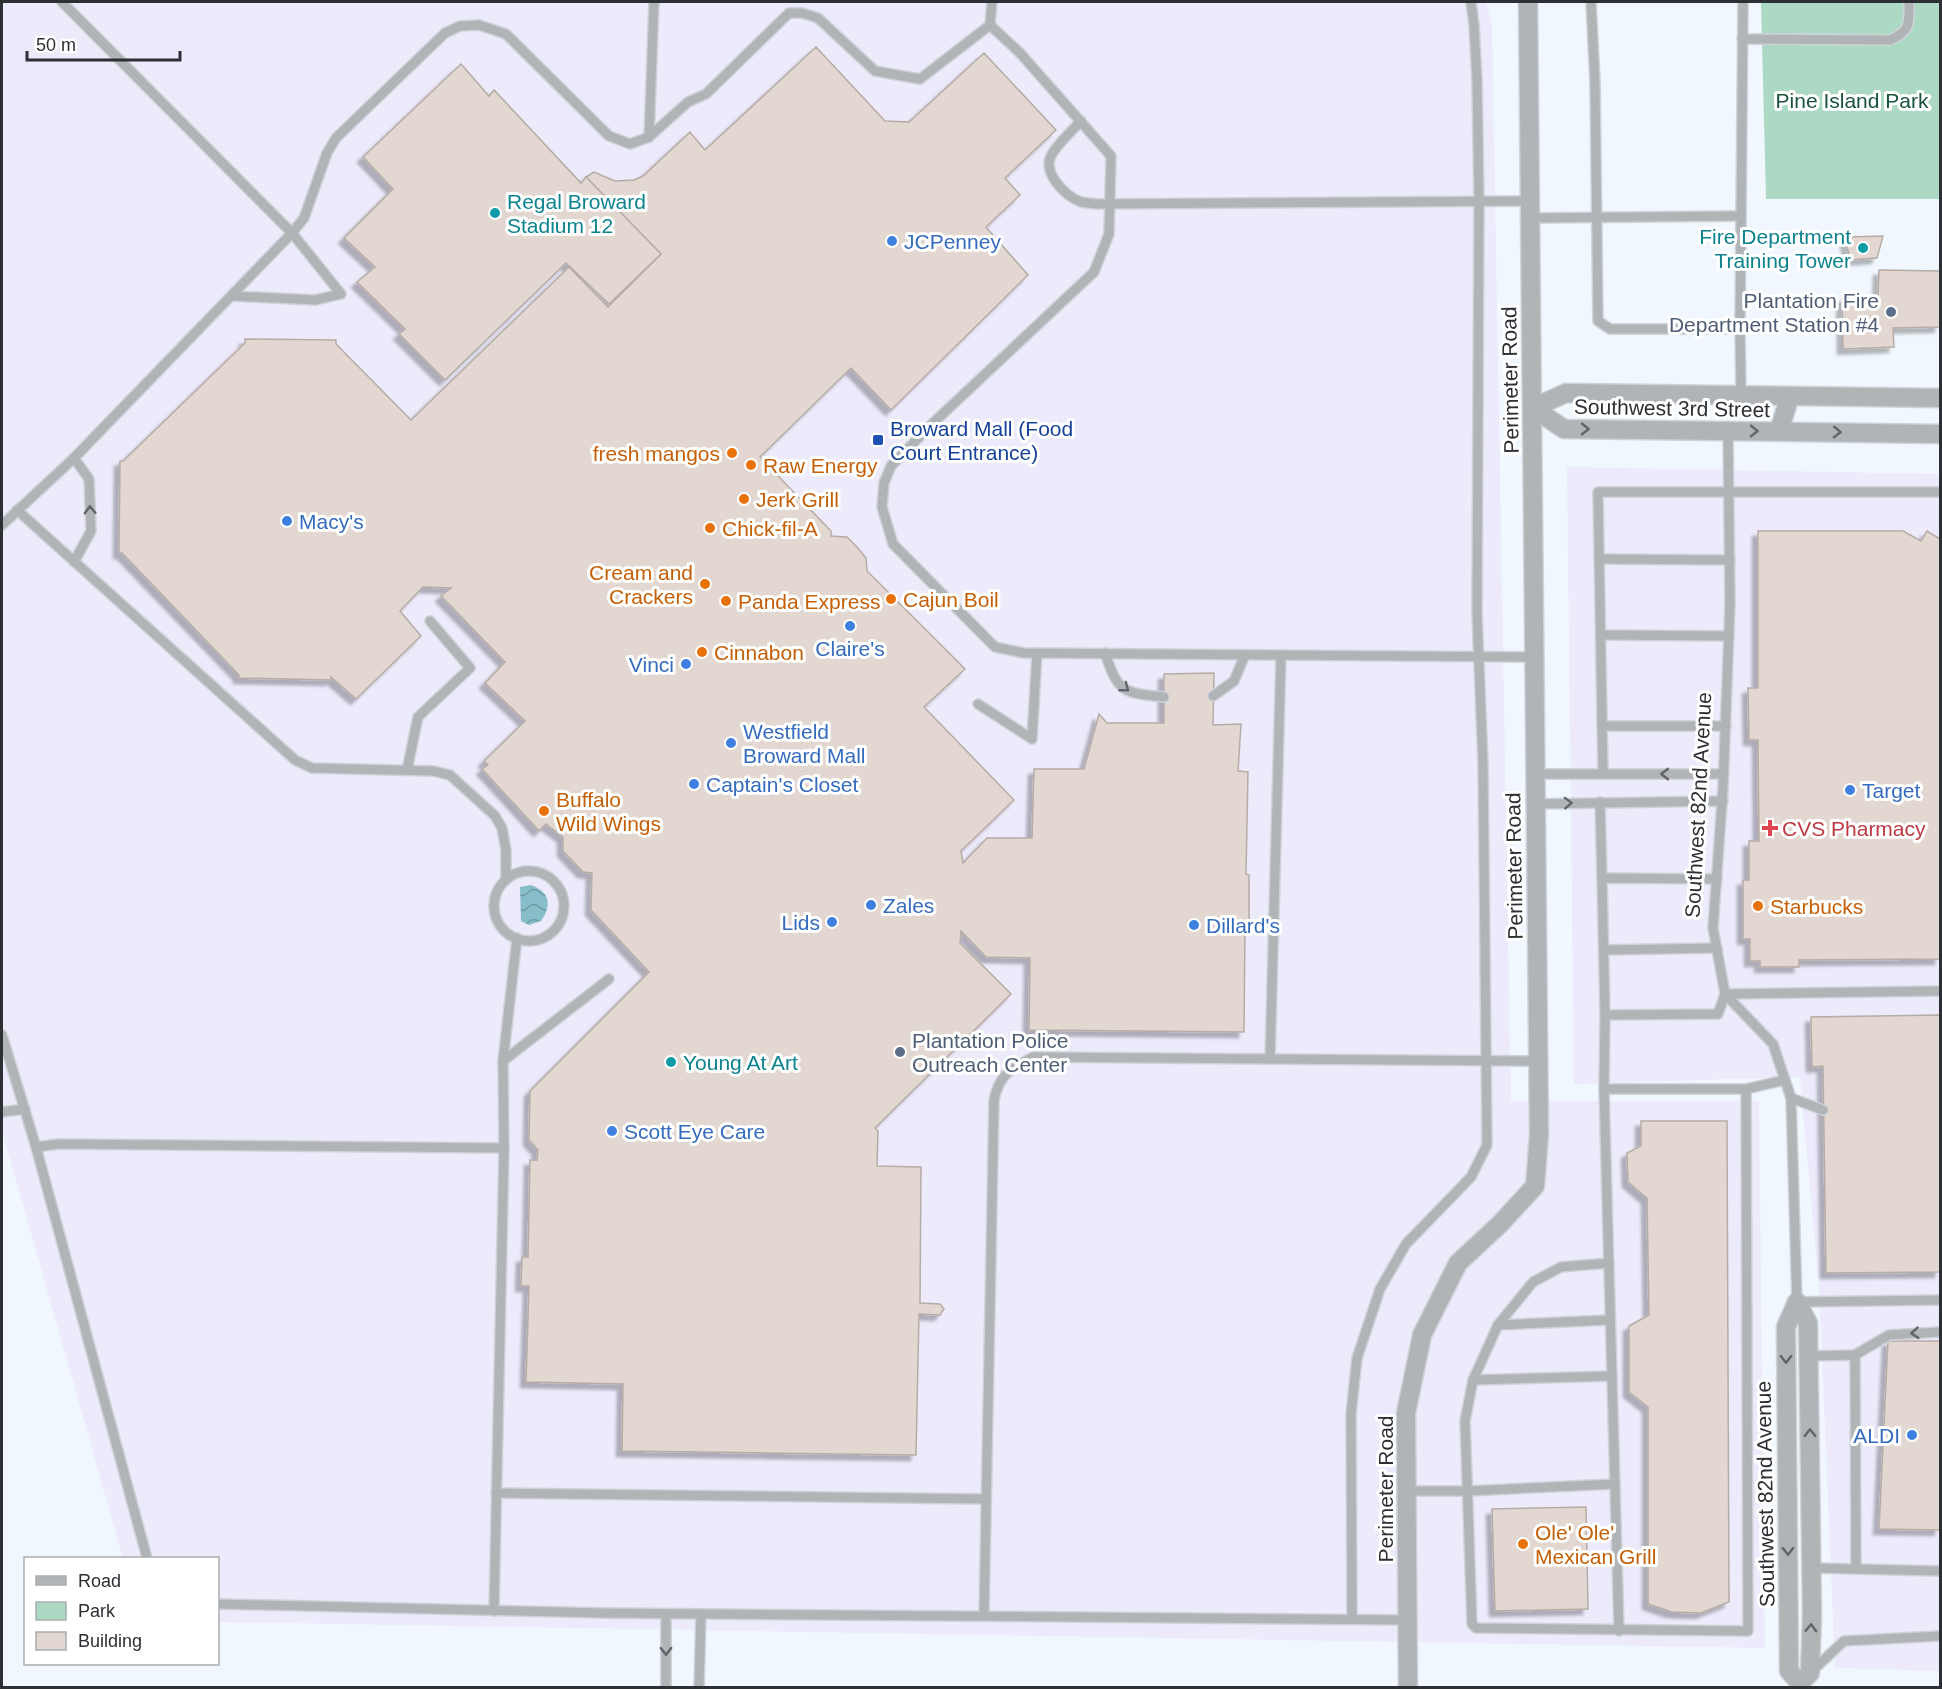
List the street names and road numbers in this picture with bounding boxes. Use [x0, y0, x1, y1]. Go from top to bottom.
street label: Perimeter Road [1497, 306, 1523, 454]
street label: Southwest 3rd Street [1574, 395, 1770, 421]
street label: Southwest 82nd Avenue [1681, 691, 1715, 919]
street label: Perimeter Road [1501, 792, 1527, 940]
street label: Southwest 82nd Avenue [1752, 1381, 1778, 1607]
street label: Perimeter Road [1374, 1415, 1397, 1563]

